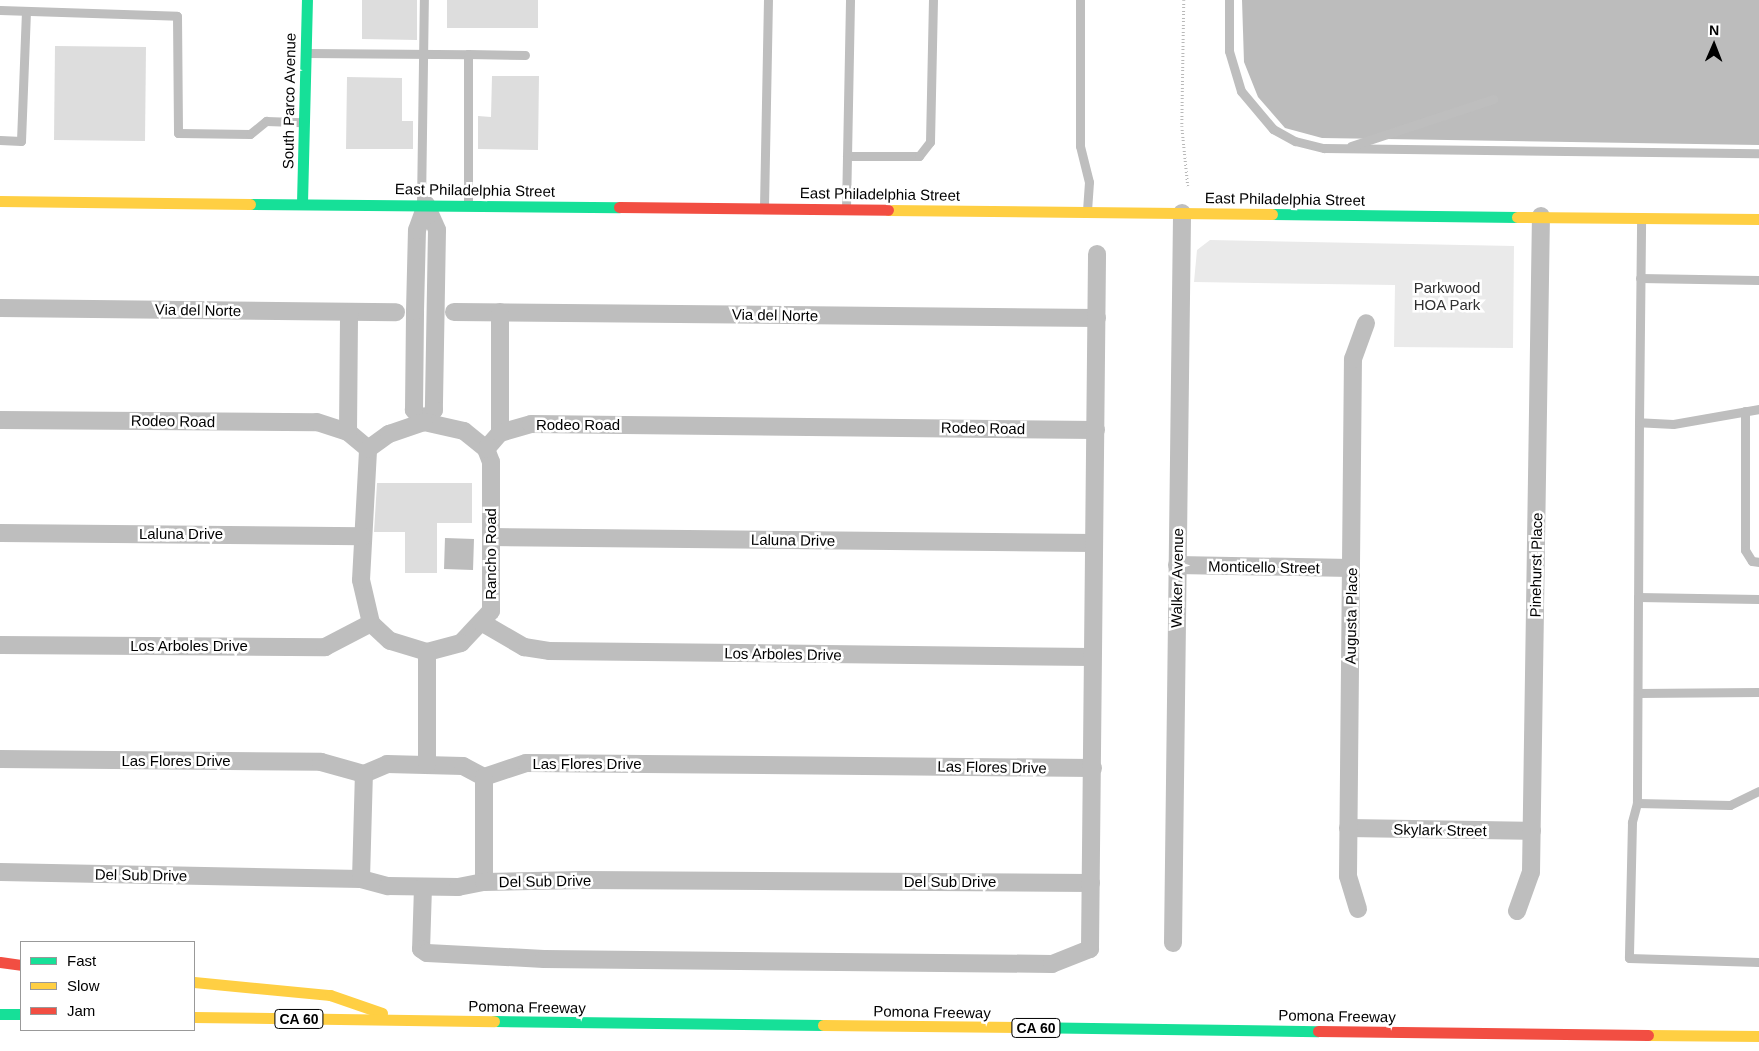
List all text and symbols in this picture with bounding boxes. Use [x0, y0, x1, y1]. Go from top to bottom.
north arrow [1689, 20, 1739, 70]
text: N [1709, 22, 1719, 38]
street label: South Parco Avenue [279, 32, 299, 170]
street label: East Philadelphia Street [395, 180, 555, 200]
street label: East Philadelphia Street [800, 184, 960, 204]
street label: East Philadelphia Street [1205, 189, 1365, 209]
park label: Parkwood HOA Park [1413, 278, 1481, 313]
street label: Via del Norte [155, 300, 241, 320]
street label: Via del Norte [732, 305, 818, 325]
street label: Rodeo Road [131, 411, 215, 431]
street label: Rodeo Road [536, 416, 620, 434]
street label: Rodeo Road [941, 418, 1025, 438]
street label: Rancho Road [482, 508, 500, 600]
street label: Pinehurst Place [1526, 512, 1546, 618]
street label: Laluna Drive [139, 525, 223, 543]
street label: Walker Avenue [1167, 527, 1187, 629]
street label: Laluna Drive [751, 530, 835, 550]
street label: Monticello Street [1208, 557, 1320, 577]
street label: Augusta Place [1341, 567, 1361, 665]
street label: Los Arboles Drive [130, 637, 248, 655]
street label: Los Arboles Drive [724, 644, 842, 664]
street label: Las Flores Drive [121, 752, 231, 770]
street label: Las Flores Drive [532, 755, 642, 773]
street label: Las Flores Drive [937, 757, 1047, 777]
street label: Skylark Street [1393, 820, 1487, 840]
street label: Del Sub Drive [95, 865, 187, 885]
street label: Del Sub Drive [499, 871, 591, 891]
street label: Del Sub Drive [904, 873, 996, 891]
legend [20, 941, 195, 1031]
text: Fast [67, 952, 96, 969]
text: Slow [67, 977, 100, 994]
street label: Pomona Freeway [468, 997, 586, 1017]
text: Jam [67, 1002, 95, 1019]
street label: Pomona Freeway [873, 1002, 991, 1022]
street label: Pomona Freeway [1278, 1006, 1396, 1026]
road number: CA 60 [274, 1008, 324, 1030]
road number: CA 60 [1011, 1016, 1061, 1040]

